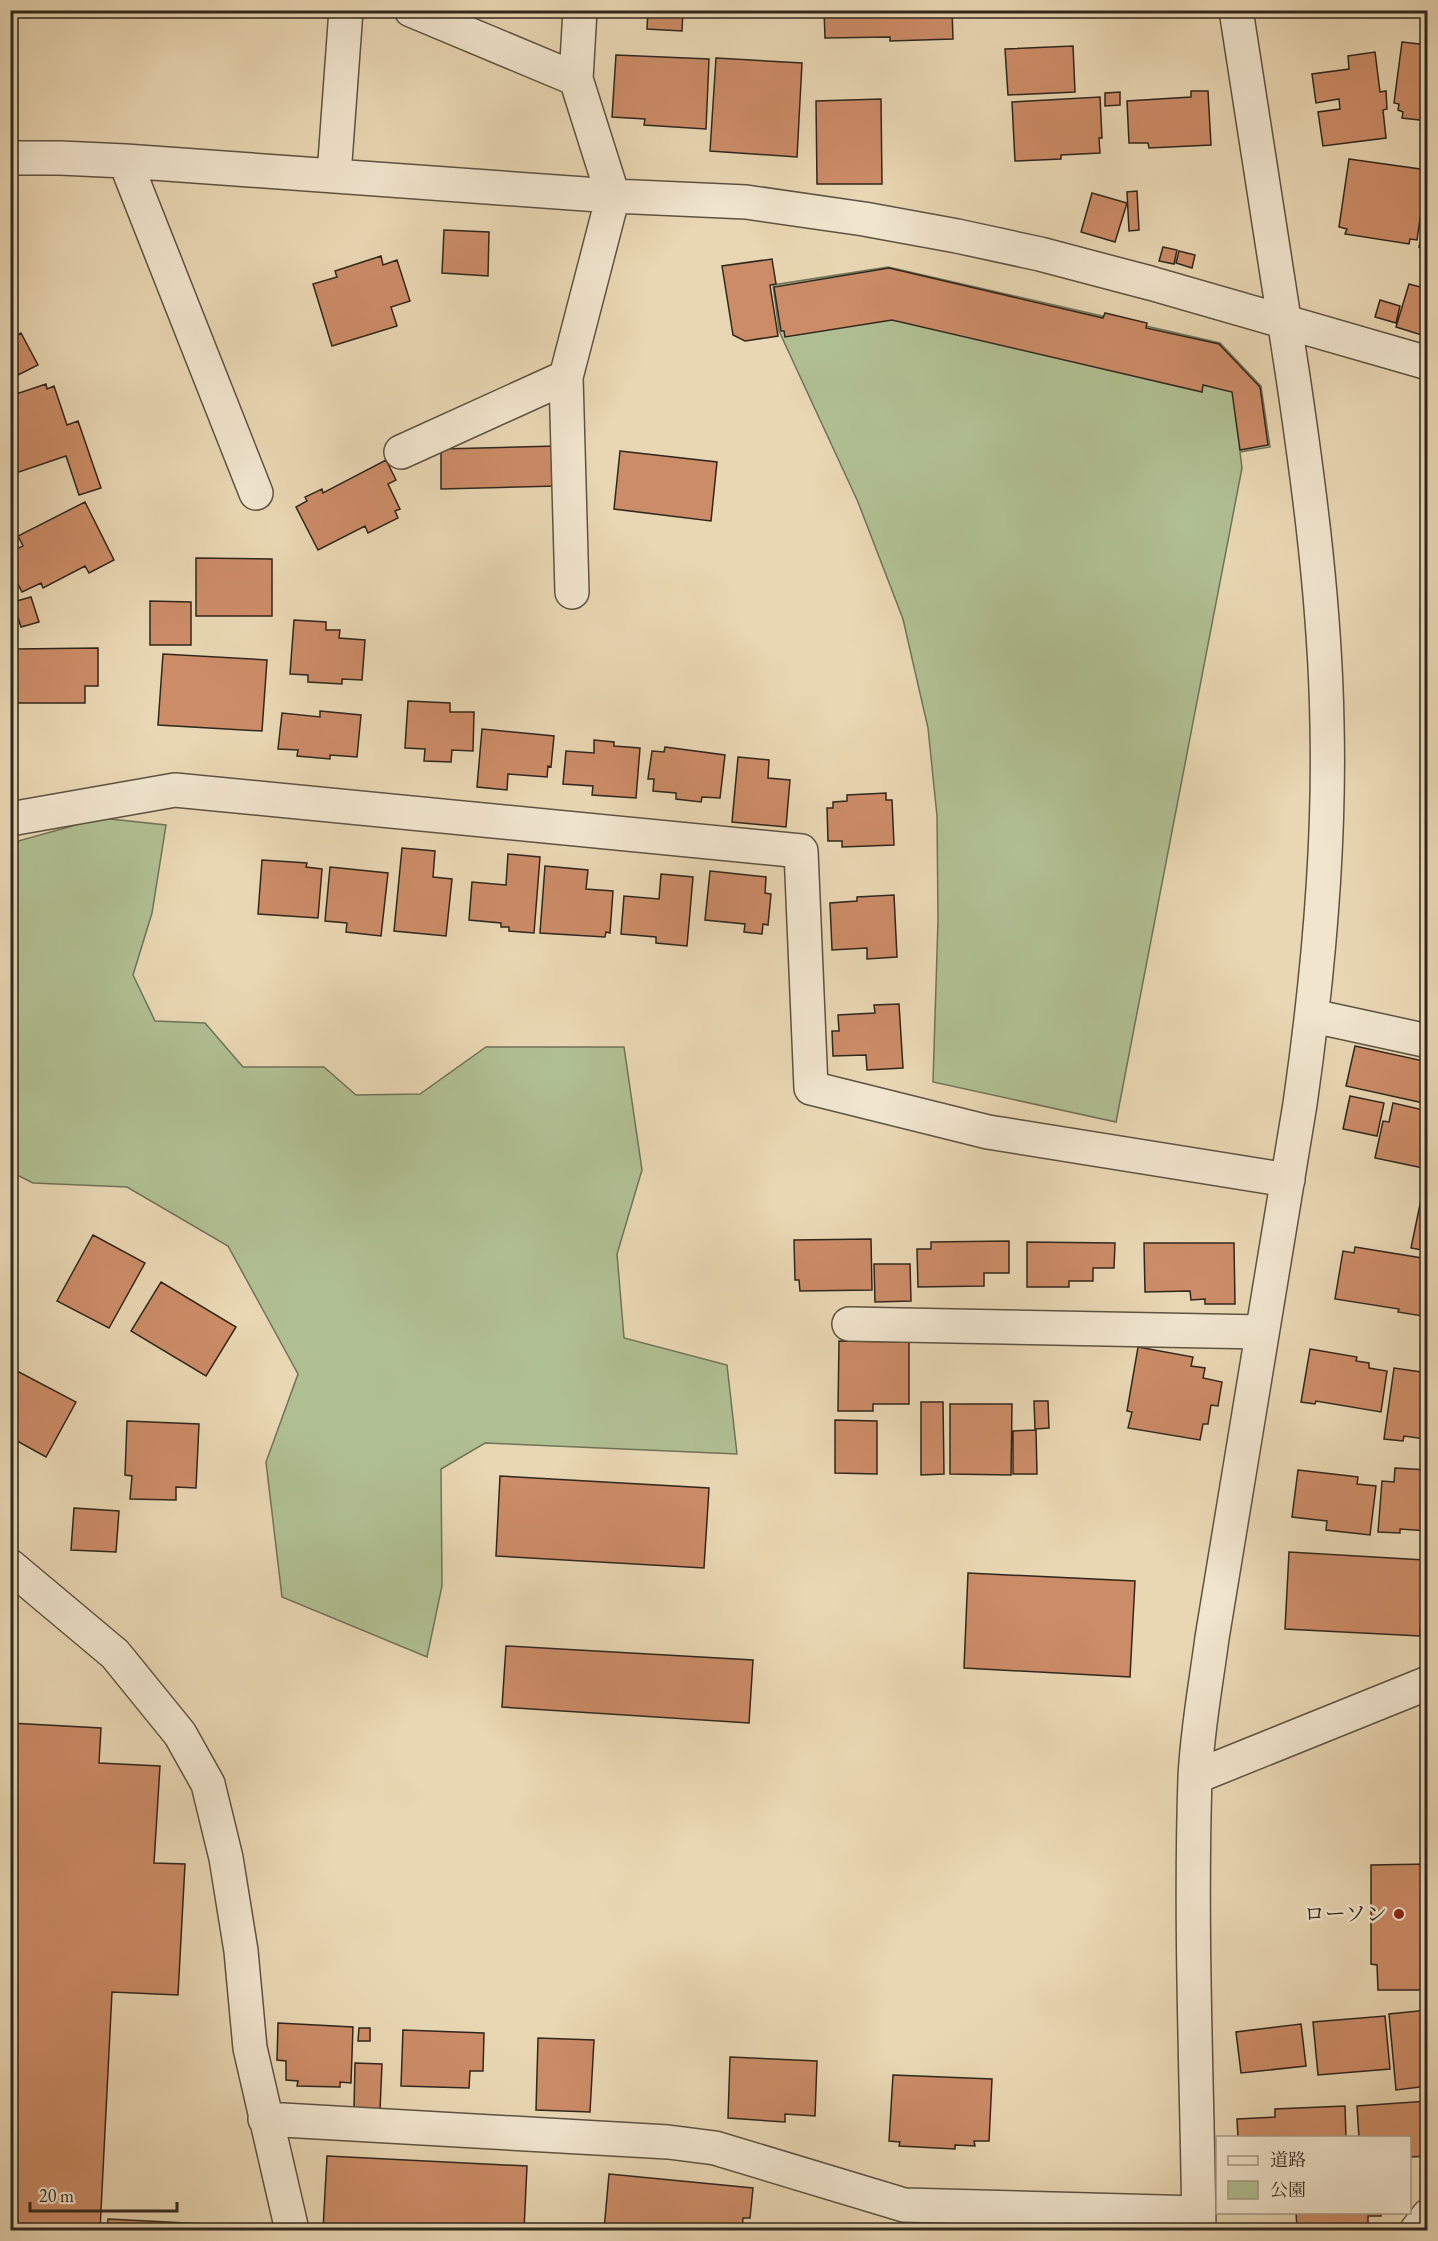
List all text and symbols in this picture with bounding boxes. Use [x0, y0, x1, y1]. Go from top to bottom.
place label: ローソン [1304, 1900, 1387, 1927]
marker: ローソン [1392, 1907, 1406, 1921]
legend [1216, 2136, 1411, 2214]
text: 道路 [1270, 2148, 1306, 2171]
scale bar [30, 2175, 177, 2213]
text: 公園 [1270, 2178, 1306, 2201]
text: 20 m [39, 2184, 74, 2207]

